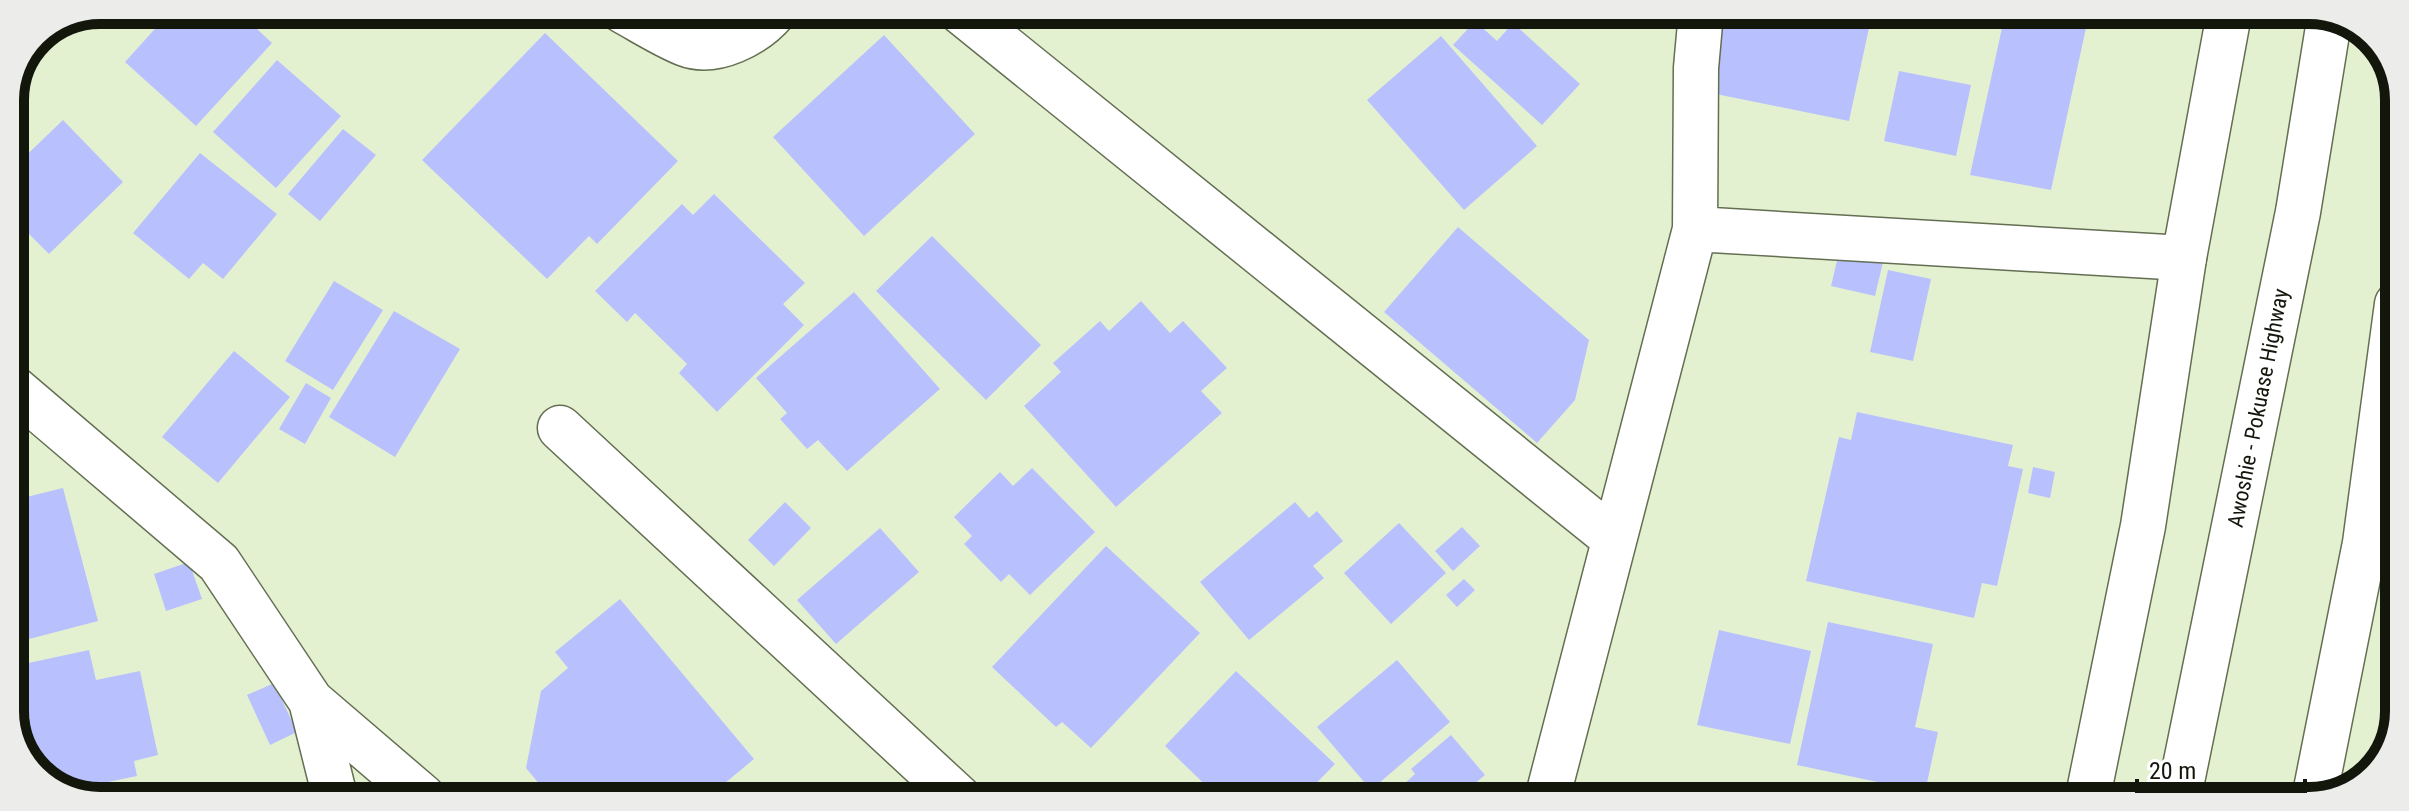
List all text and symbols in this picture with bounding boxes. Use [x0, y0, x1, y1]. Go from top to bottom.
street label: Awoshie - Pokuase Highway [2223, 286, 2293, 530]
scale bar [2137, 743, 2305, 793]
text: 20 m [2149, 757, 2196, 785]

